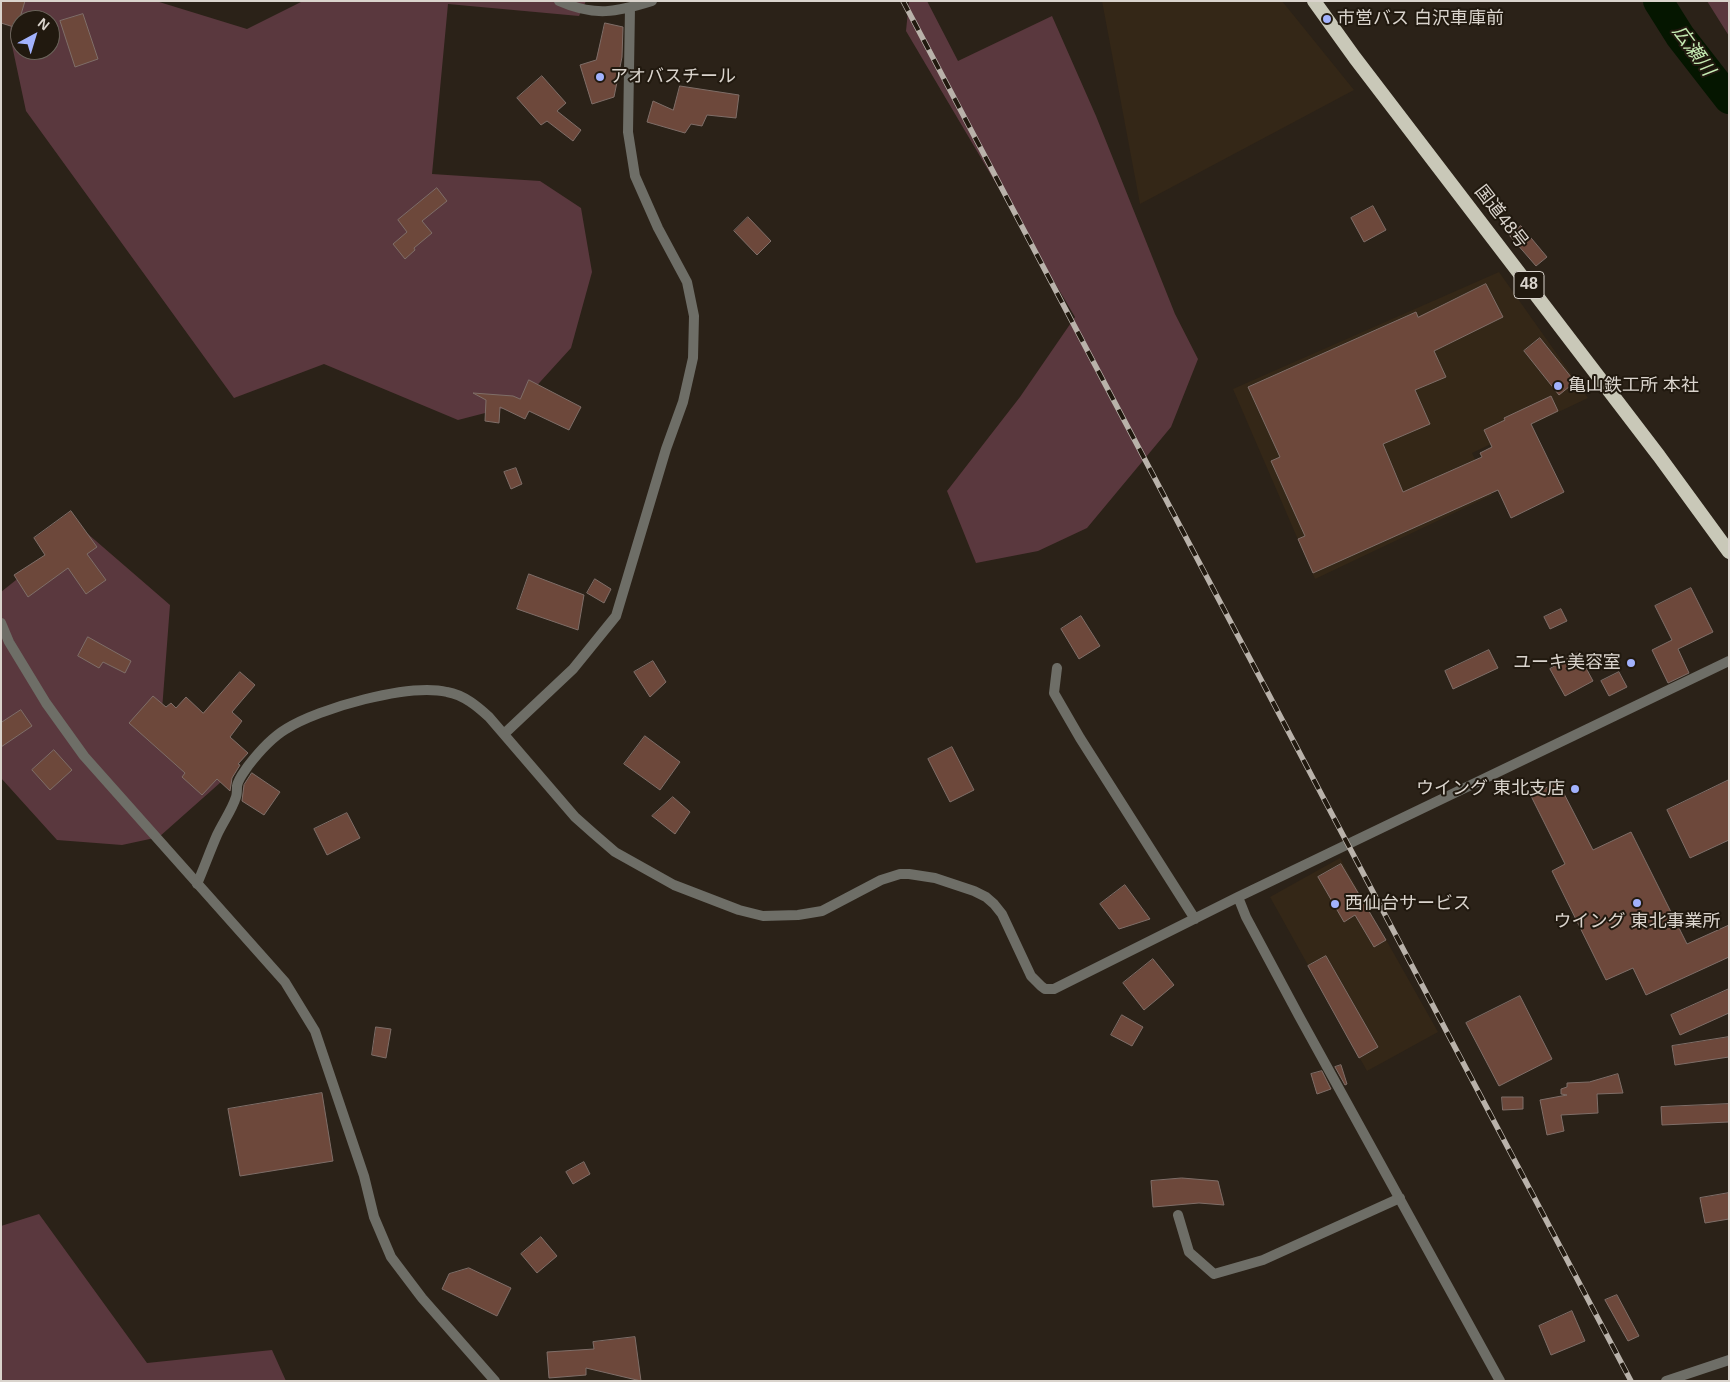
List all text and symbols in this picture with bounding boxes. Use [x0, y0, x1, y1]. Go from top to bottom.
place label: 市営バス 白沢車庫前 [1337, 8, 1504, 30]
north arrow [10, 10, 60, 60]
marker: 市営バス 白沢車庫前 [1321, 13, 1333, 25]
text: N [35, 15, 53, 34]
water label: 広瀬川 [1667, 21, 1719, 81]
place label: アオバスチール [610, 66, 736, 88]
marker: アオバスチール [594, 71, 606, 83]
street label: 国道48号 [1470, 181, 1532, 253]
road number: 48 [1514, 272, 1544, 298]
place label: 亀山鉄工所 本社 [1568, 375, 1699, 397]
marker: 亀山鉄工所 本社 [1552, 380, 1564, 392]
place label: ユーキ美容室 [1513, 652, 1621, 674]
marker: ユーキ美容室 [1625, 657, 1637, 669]
place label: ウイング 東北支店 [1416, 778, 1565, 800]
marker: ウイング 東北支店 [1569, 783, 1581, 795]
place label: 西仙台サービス [1345, 893, 1471, 915]
marker: ウイング 東北事業所 [1631, 897, 1643, 909]
marker: 西仙台サービス [1329, 898, 1341, 910]
place label: ウイング 東北事業所 [1553, 911, 1721, 933]

